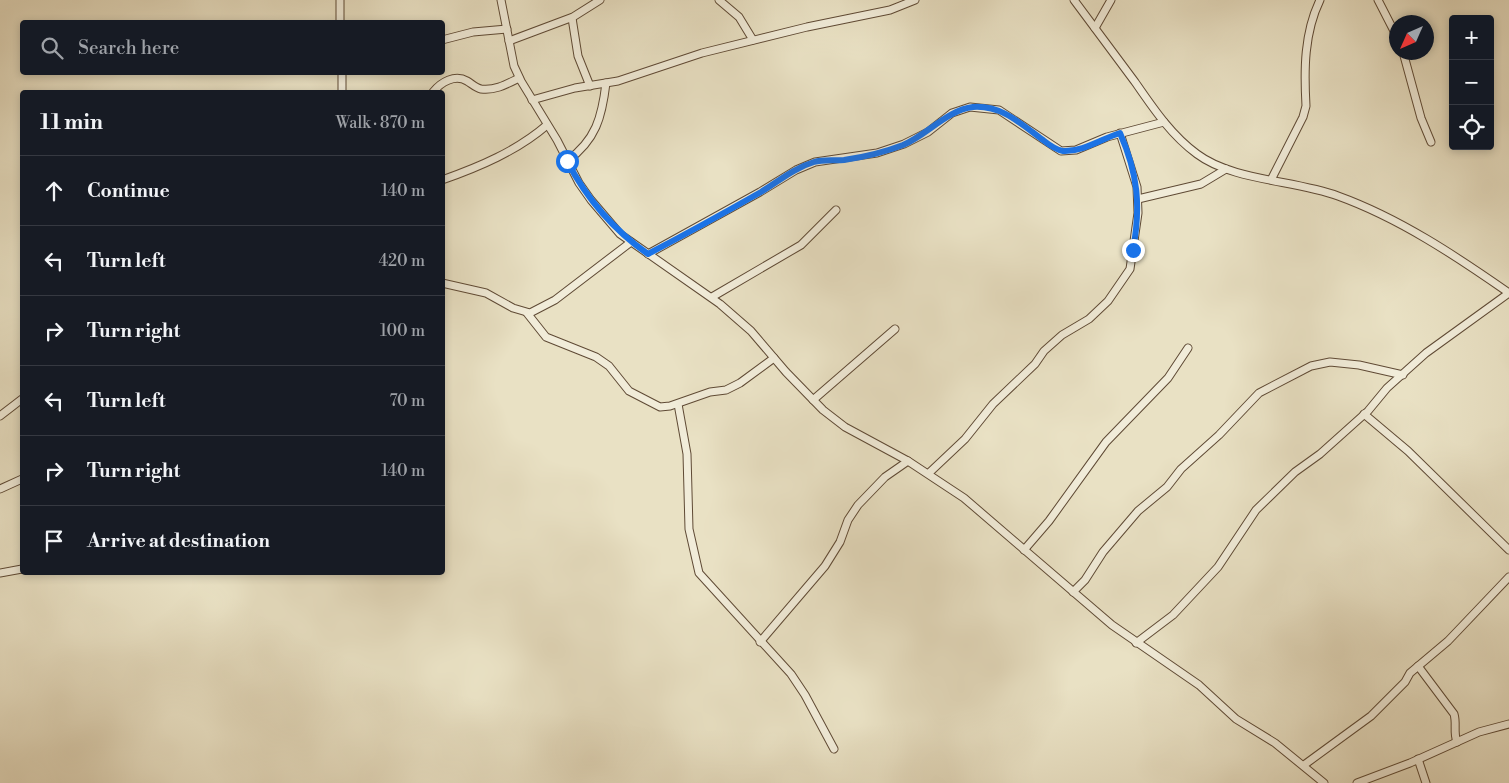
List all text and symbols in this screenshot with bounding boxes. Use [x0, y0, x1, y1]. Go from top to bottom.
north arrow [1389, 15, 1434, 60]
map controls [1449, 15, 1494, 150]
button: + [1449, 15, 1494, 60]
search box [20, 20, 445, 75]
icon: search [38, 34, 66, 62]
text: Search here [78, 36, 179, 60]
button: − [1449, 60, 1494, 105]
button: locate [1449, 105, 1494, 150]
text: 11 min [40, 110, 103, 136]
text: Walk · 870 m [336, 113, 425, 133]
route start [556, 150, 579, 173]
icon: ahead [40, 177, 68, 205]
text: Continue [87, 179, 170, 203]
text: 140 m [381, 181, 425, 201]
route end [1122, 239, 1145, 262]
icon: left [40, 247, 68, 275]
text: Turn left [87, 249, 166, 273]
text: 420 m [378, 251, 425, 271]
icon: right [40, 317, 68, 345]
text: Turn right [87, 319, 180, 343]
text: 100 m [380, 321, 425, 341]
icon: left [40, 387, 68, 415]
text: Turn left [87, 389, 166, 413]
text: 70 m [389, 391, 425, 411]
icon: right [40, 457, 68, 485]
text: Turn right [87, 459, 180, 483]
text: 140 m [381, 461, 425, 481]
icon: arrive [40, 527, 68, 555]
text: Arrive at destination [87, 529, 270, 553]

